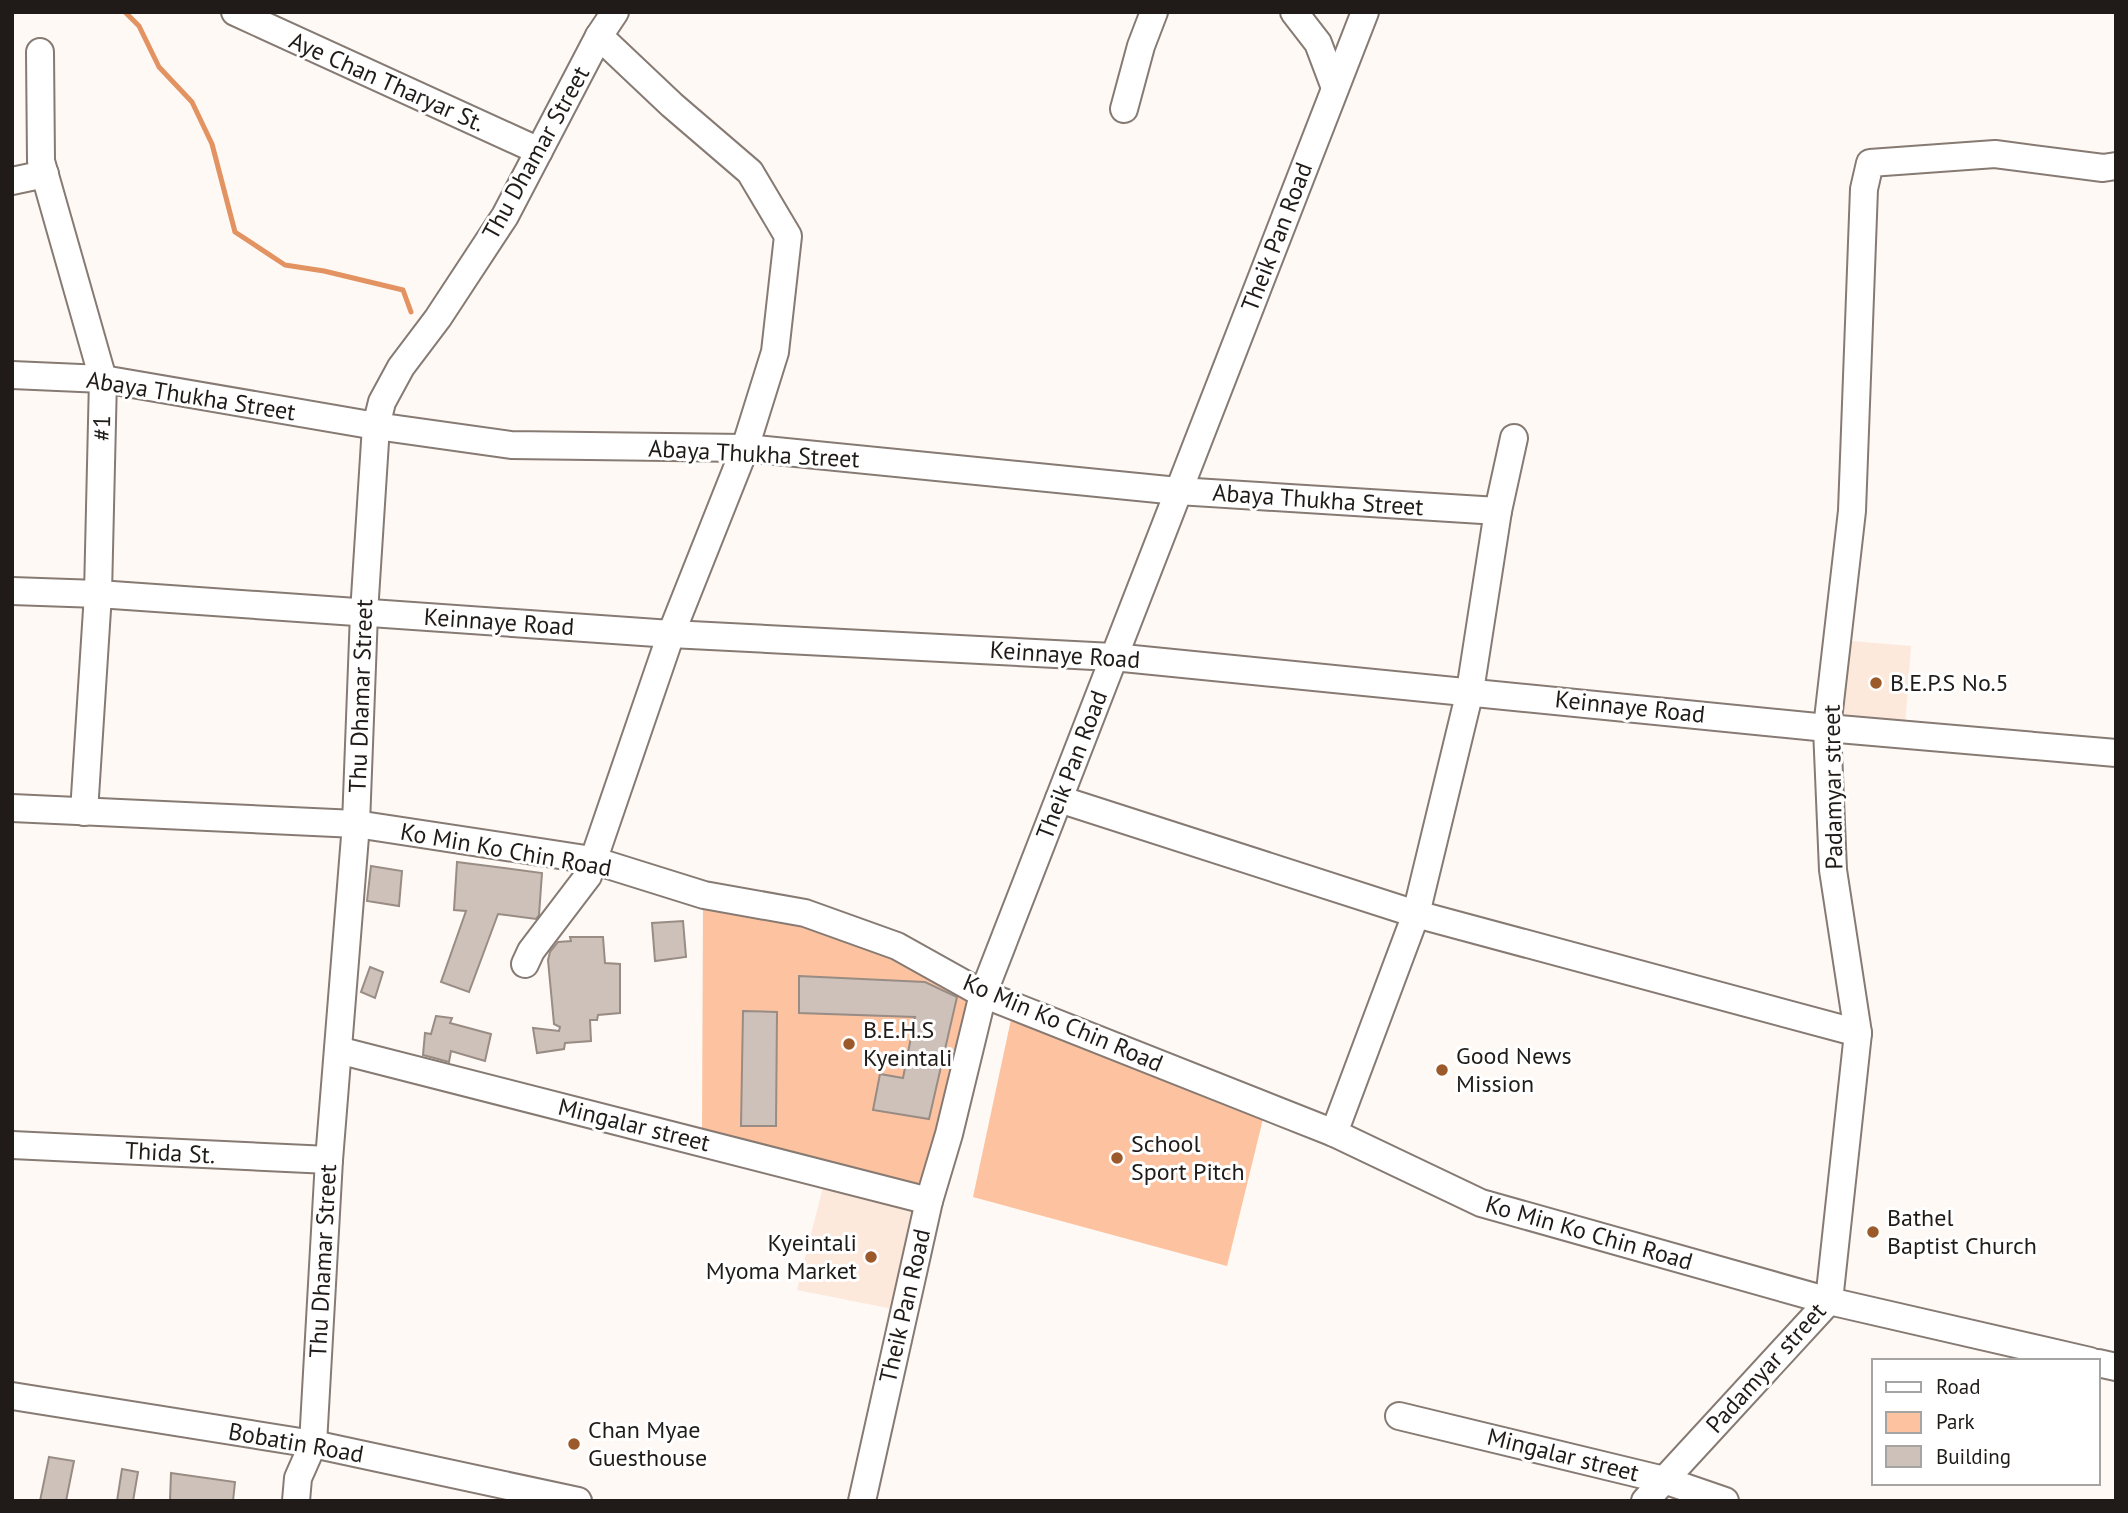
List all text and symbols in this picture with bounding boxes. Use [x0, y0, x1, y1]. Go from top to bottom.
street label: Aye Chan Tharyar St. [285, 25, 490, 139]
street label: Thu Dhamar Street [475, 61, 596, 245]
street label: Theik Pan Road [1234, 158, 1319, 316]
street label: Abaya Thukha Street [84, 364, 298, 427]
street label: #1 [86, 415, 117, 441]
street label: Abaya Thukha Street [648, 432, 860, 475]
street label: Abaya Thukha Street [1212, 477, 1424, 522]
street label: Thu Dhamar Street [342, 599, 379, 793]
street label: Keinnaye Road [423, 601, 575, 642]
street label: Keinnaye Road [989, 634, 1141, 675]
place label: B.E.P.S No.5 [1890, 667, 2009, 698]
marker: B.E.P.S No.5 [1868, 675, 1884, 691]
street label: Keinnaye Road [1554, 683, 1707, 730]
street label: Theik Pan Road [1029, 686, 1114, 844]
street label: Padamyar street [1816, 704, 1849, 870]
street label: Ko Min Ko Chin Road [398, 816, 614, 883]
street label: Ko Min Ko Chin Road [959, 966, 1168, 1079]
place label: B.E.H.S Kyeintali [863, 1014, 953, 1073]
marker: B.E.H.S Kyeintali [841, 1036, 857, 1052]
place label: Good News Mission [1456, 1040, 1572, 1099]
marker: Good News Mission [1434, 1062, 1450, 1078]
street label: Mingalar street [555, 1091, 713, 1158]
place label: School Sport Pitch [1131, 1128, 1245, 1187]
street label: Thida St. [124, 1135, 216, 1170]
marker: School Sport Pitch [1109, 1150, 1125, 1166]
street label: Thu Dhamar Street [302, 1163, 343, 1359]
street label: Ko Min Ko Chin Road [1482, 1188, 1696, 1277]
place label: Bathel Baptist Church [1887, 1202, 2037, 1261]
marker: Bathel Baptist Church [1865, 1224, 1881, 1240]
street label: Theik Pan Road [872, 1226, 937, 1386]
place label: Kyeintali Myoma Market [706, 1227, 857, 1286]
marker: Kyeintali Myoma Market [863, 1249, 879, 1265]
street label: Padamyar street [1699, 1296, 1832, 1439]
legend [1872, 1359, 2100, 1485]
text: Road [1936, 1373, 1980, 1400]
text: Park [1936, 1408, 1975, 1435]
place label: Chan Myae Guesthouse [588, 1414, 707, 1473]
street label: Bobatin Road [226, 1415, 366, 1470]
street label: Mingalar street [1484, 1421, 1642, 1488]
marker: Chan Myae Guesthouse [566, 1436, 582, 1452]
text: Building [1936, 1443, 2011, 1470]

